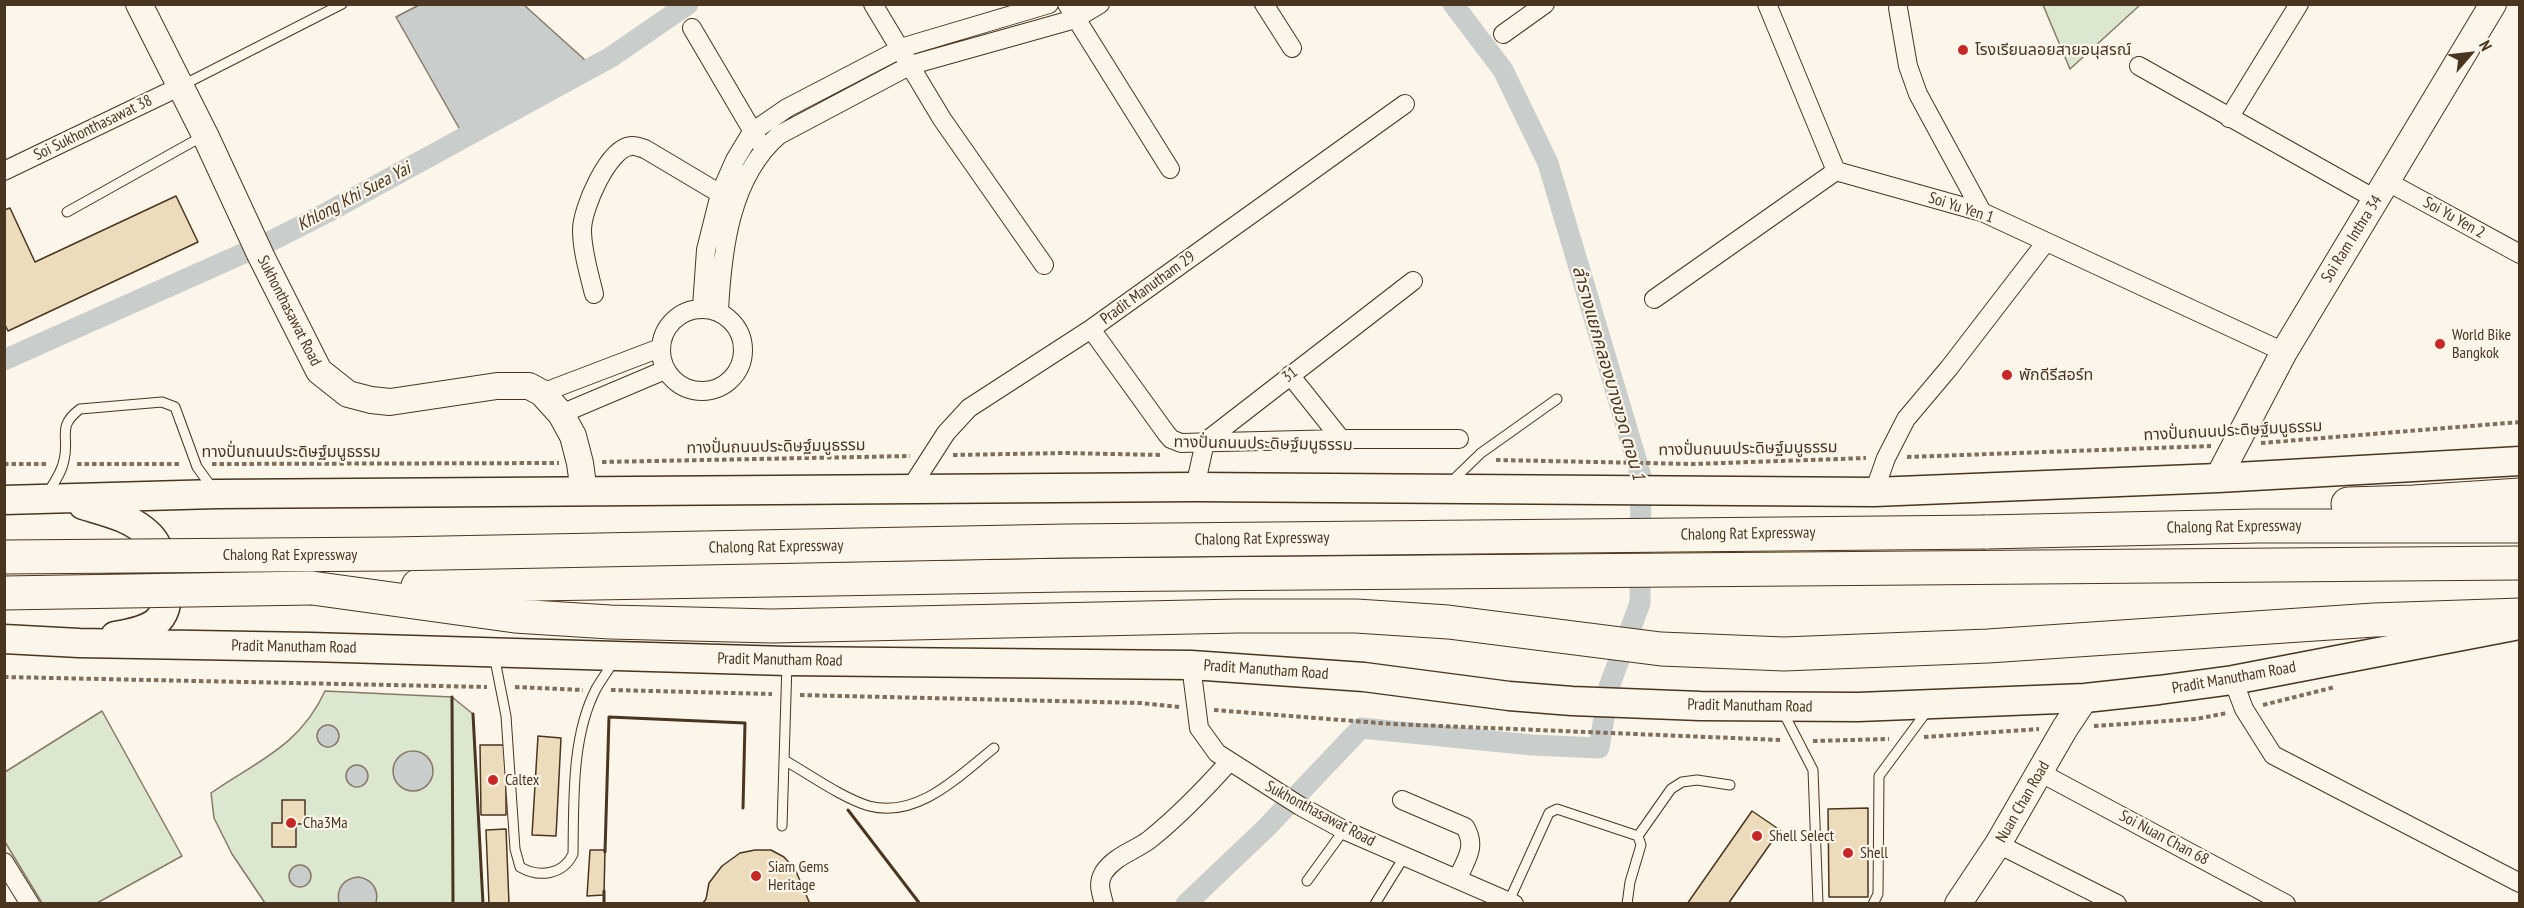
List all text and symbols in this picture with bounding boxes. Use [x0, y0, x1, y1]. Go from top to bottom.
north arrow [2440, 24, 2500, 84]
text: N [2475, 37, 2497, 54]
place label: โรงเรียนลอยสายอนุสรณ์ [1975, 40, 2131, 60]
marker: โรงเรียนลอยสายอนุสรณ์ [1956, 43, 1970, 57]
street label: Soi Sukhonthasawat 38 [31, 91, 155, 165]
water label: Khlong Khi Suea Yai [294, 158, 414, 236]
street label: Soi Yu Yen 1 [1926, 188, 1996, 228]
street label: Soi Ram Inthra 34 [2318, 192, 2386, 286]
street label: Soi Yu Yen 2 [2420, 193, 2488, 243]
street label: Pradit Manutham 29 [1097, 247, 1199, 329]
street label: Sukhonthasawat Road [253, 252, 325, 370]
water label: ลำรางแยกคลองบางขวด ตอน 1 [1567, 263, 1649, 483]
place label: World Bike Bangkok [2452, 325, 2511, 363]
marker: World Bike Bangkok [2433, 337, 2447, 351]
street label: 31 [1278, 363, 1302, 387]
place label: พักดีรีสอร์ท [2019, 365, 2093, 385]
marker: พักดีรีสอร์ท [2000, 368, 2014, 382]
street label: ทางปั่นถนนประดิษฐ์มนูธรรม [2143, 417, 2323, 445]
street label: ทางปั่นถนนประดิษฐ์มนูธรรม [1173, 433, 1353, 455]
street label: ทางปั่นถนนประดิษฐ์มนูธรรม [686, 436, 866, 458]
street label: ทางปั่นถนนประดิษฐ์มนูธรรม [1658, 438, 1838, 460]
street label: ทางปั่นถนนประดิษฐ์มนูธรรม [201, 442, 381, 462]
street label: Chalong Rat Expressway [2166, 516, 2302, 538]
street label: Chalong Rat Expressway [1680, 523, 1816, 545]
street label: Chalong Rat Expressway [1194, 528, 1330, 550]
street label: Chalong Rat Expressway [708, 536, 844, 558]
street label: Chalong Rat Expressway [223, 545, 357, 565]
street label: Pradit Manutham Road [231, 636, 357, 658]
street label: Pradit Manutham Road [717, 649, 843, 671]
street label: Pradit Manutham Road [1203, 656, 1329, 684]
street label: Pradit Manutham Road [2171, 658, 2297, 698]
street label: Pradit Manutham Road [1687, 695, 1813, 717]
street label: Nuan Chan Road [1992, 758, 2054, 846]
place label: Caltex [505, 770, 539, 790]
marker: Caltex [486, 773, 500, 787]
street label: Sukhonthasawat Road [1262, 777, 1378, 851]
street label: Soi Nuan Chan 68 [2116, 806, 2212, 870]
place label: Cha3Ma [303, 813, 348, 833]
marker: Cha3Ma [284, 816, 298, 830]
place label: Shell Select [1769, 826, 1834, 846]
marker: Shell Select [1750, 829, 1764, 843]
place label: Shell [1860, 843, 1888, 863]
marker: Shell [1841, 846, 1855, 860]
place label: Siam Gems Heritage [768, 857, 829, 895]
marker: Siam Gems Heritage [749, 869, 763, 883]

